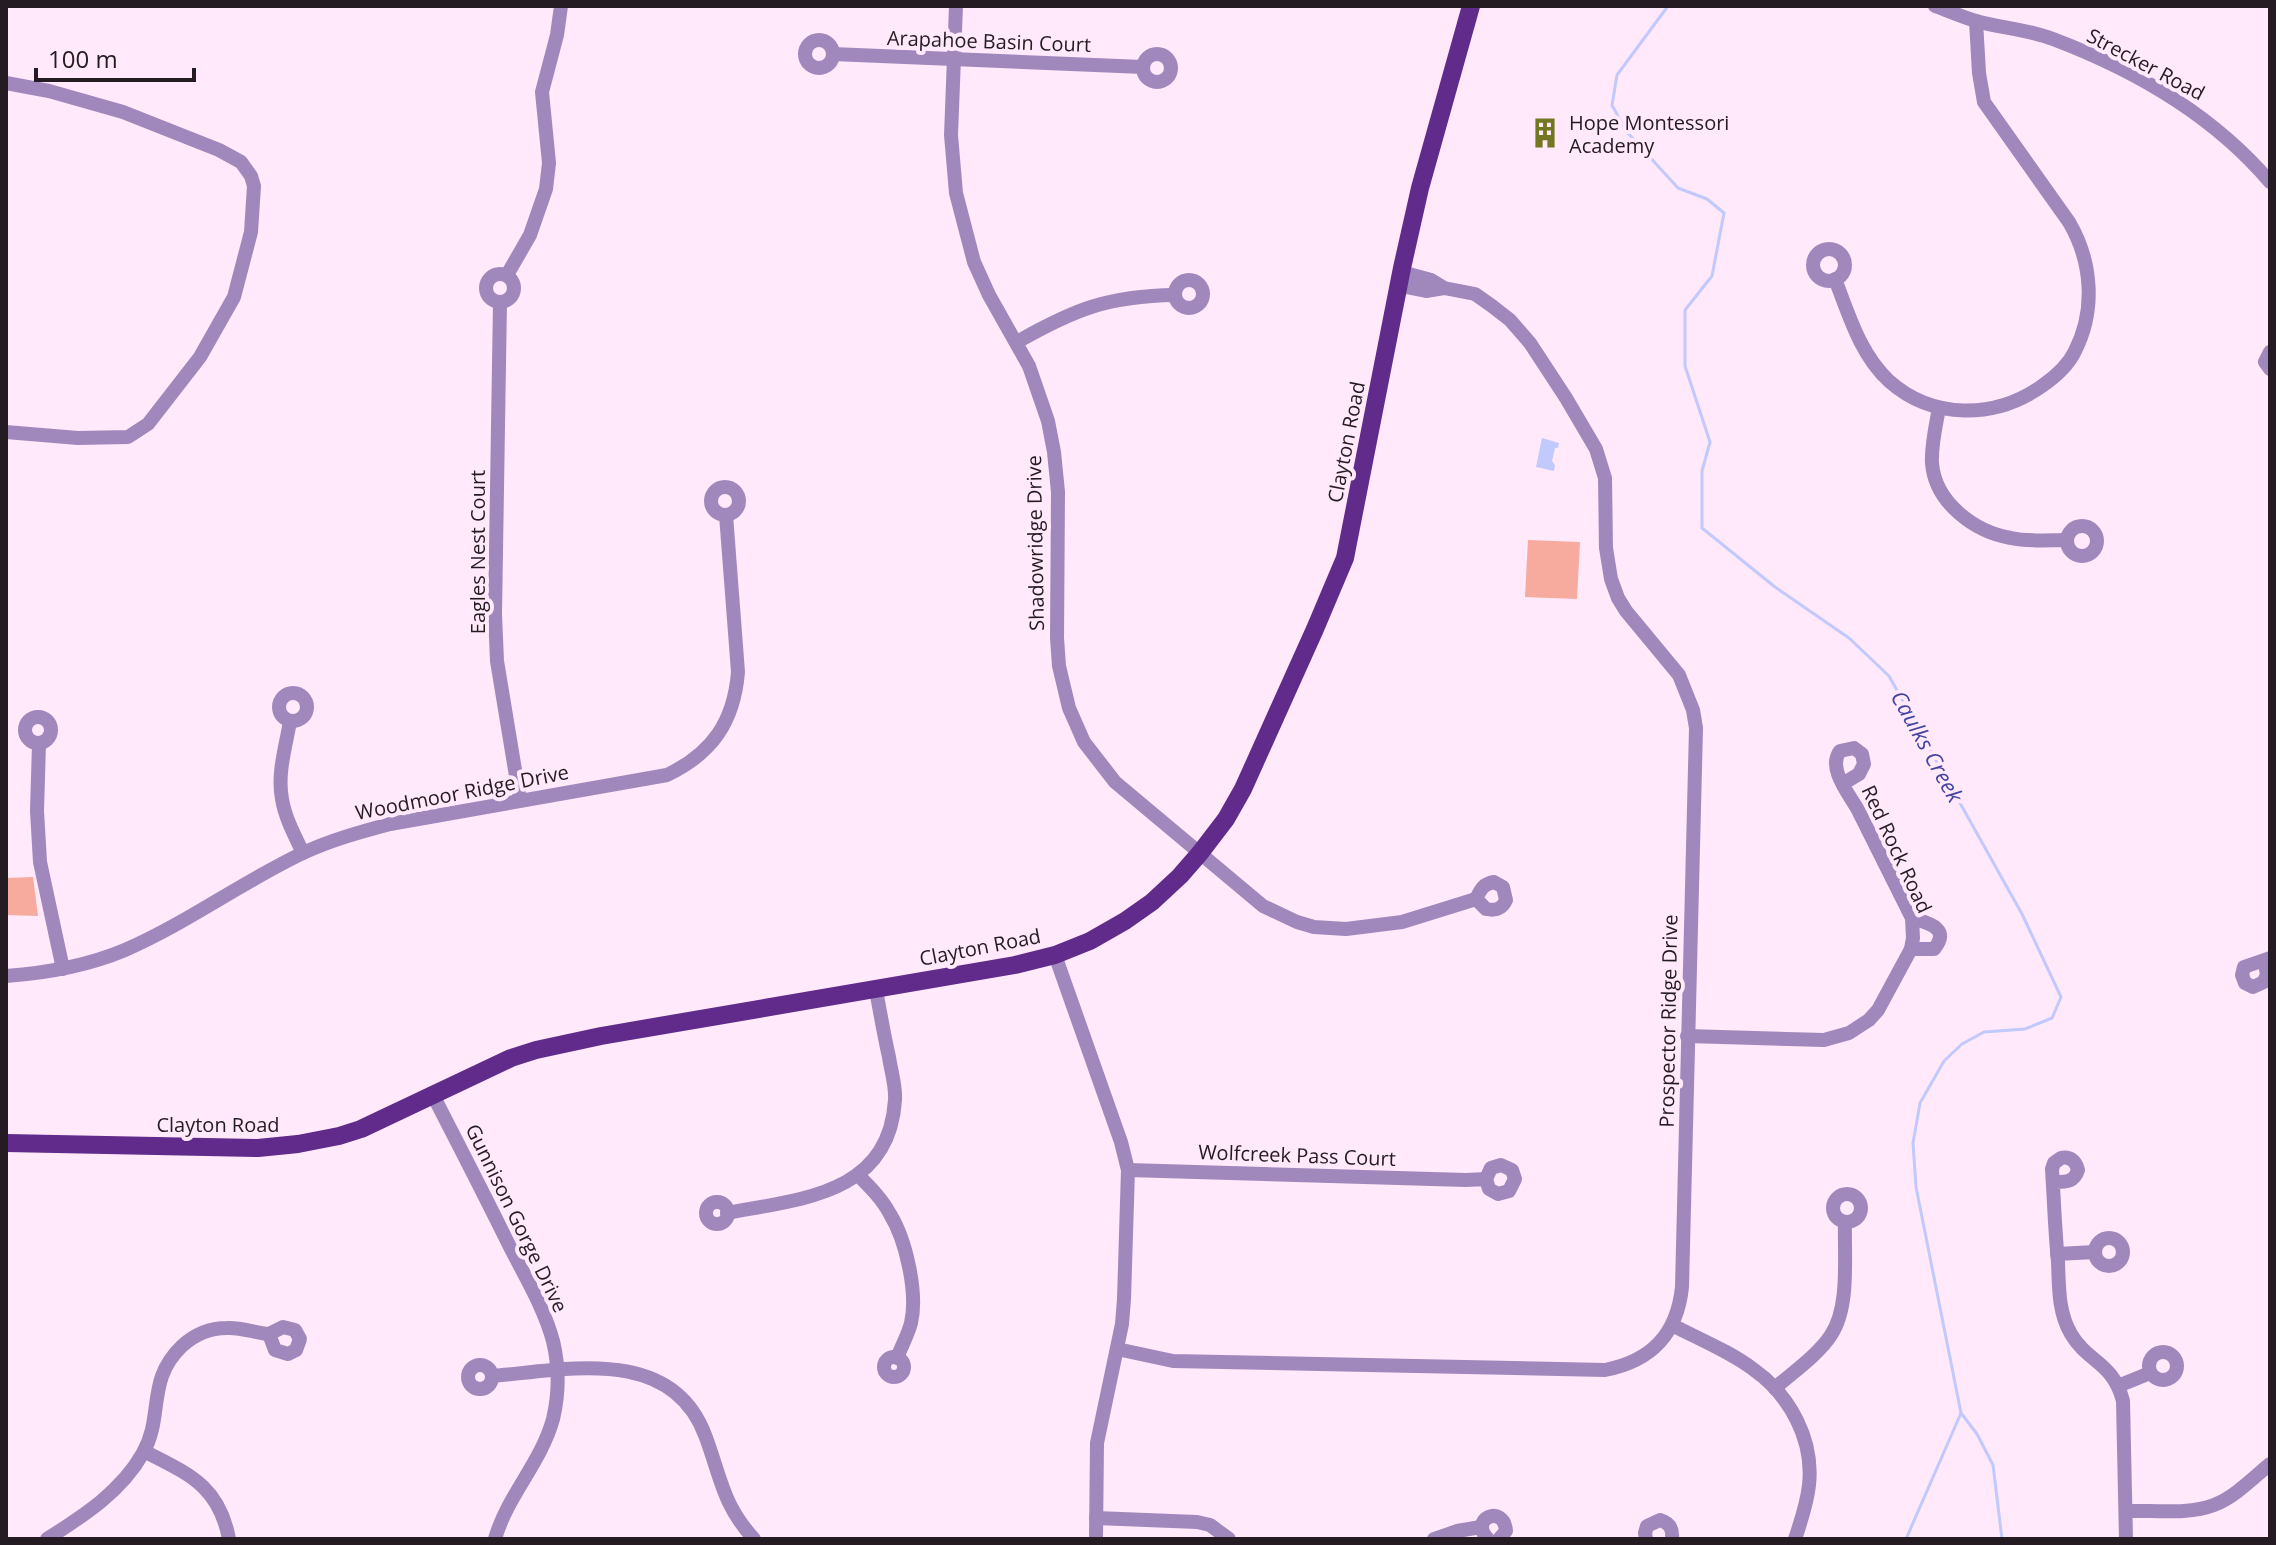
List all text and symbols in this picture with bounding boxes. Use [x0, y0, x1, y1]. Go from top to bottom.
street label: Strecker Road [2082, 22, 2210, 106]
street label: Arapahoe Basin Court [886, 24, 1092, 58]
scale bar [36, 32, 194, 82]
text: 100 m [48, 42, 118, 75]
place label: Hope Montessori Academy [1569, 109, 1729, 159]
building icon: Hope Montessori Academy [1528, 116, 1562, 150]
street label: Clayton Road [1321, 379, 1371, 505]
street label: Shadowridge Drive [1020, 455, 1050, 631]
street label: Eagles Nest Court [464, 470, 491, 634]
water label: Caulks Creek [1885, 685, 1972, 809]
street label: Woodmoor Ridge Drive [353, 758, 571, 826]
street label: Red Rock Road [1856, 781, 1938, 917]
street label: Prospector Ridge Drive [1653, 914, 1683, 1128]
street label: Clayton Road [917, 922, 1043, 972]
street label: Clayton Road [156, 1111, 280, 1138]
street label: Gunnison Gorge Drive [460, 1119, 574, 1317]
street label: Wolfcreek Pass Court [1198, 1138, 1396, 1172]

